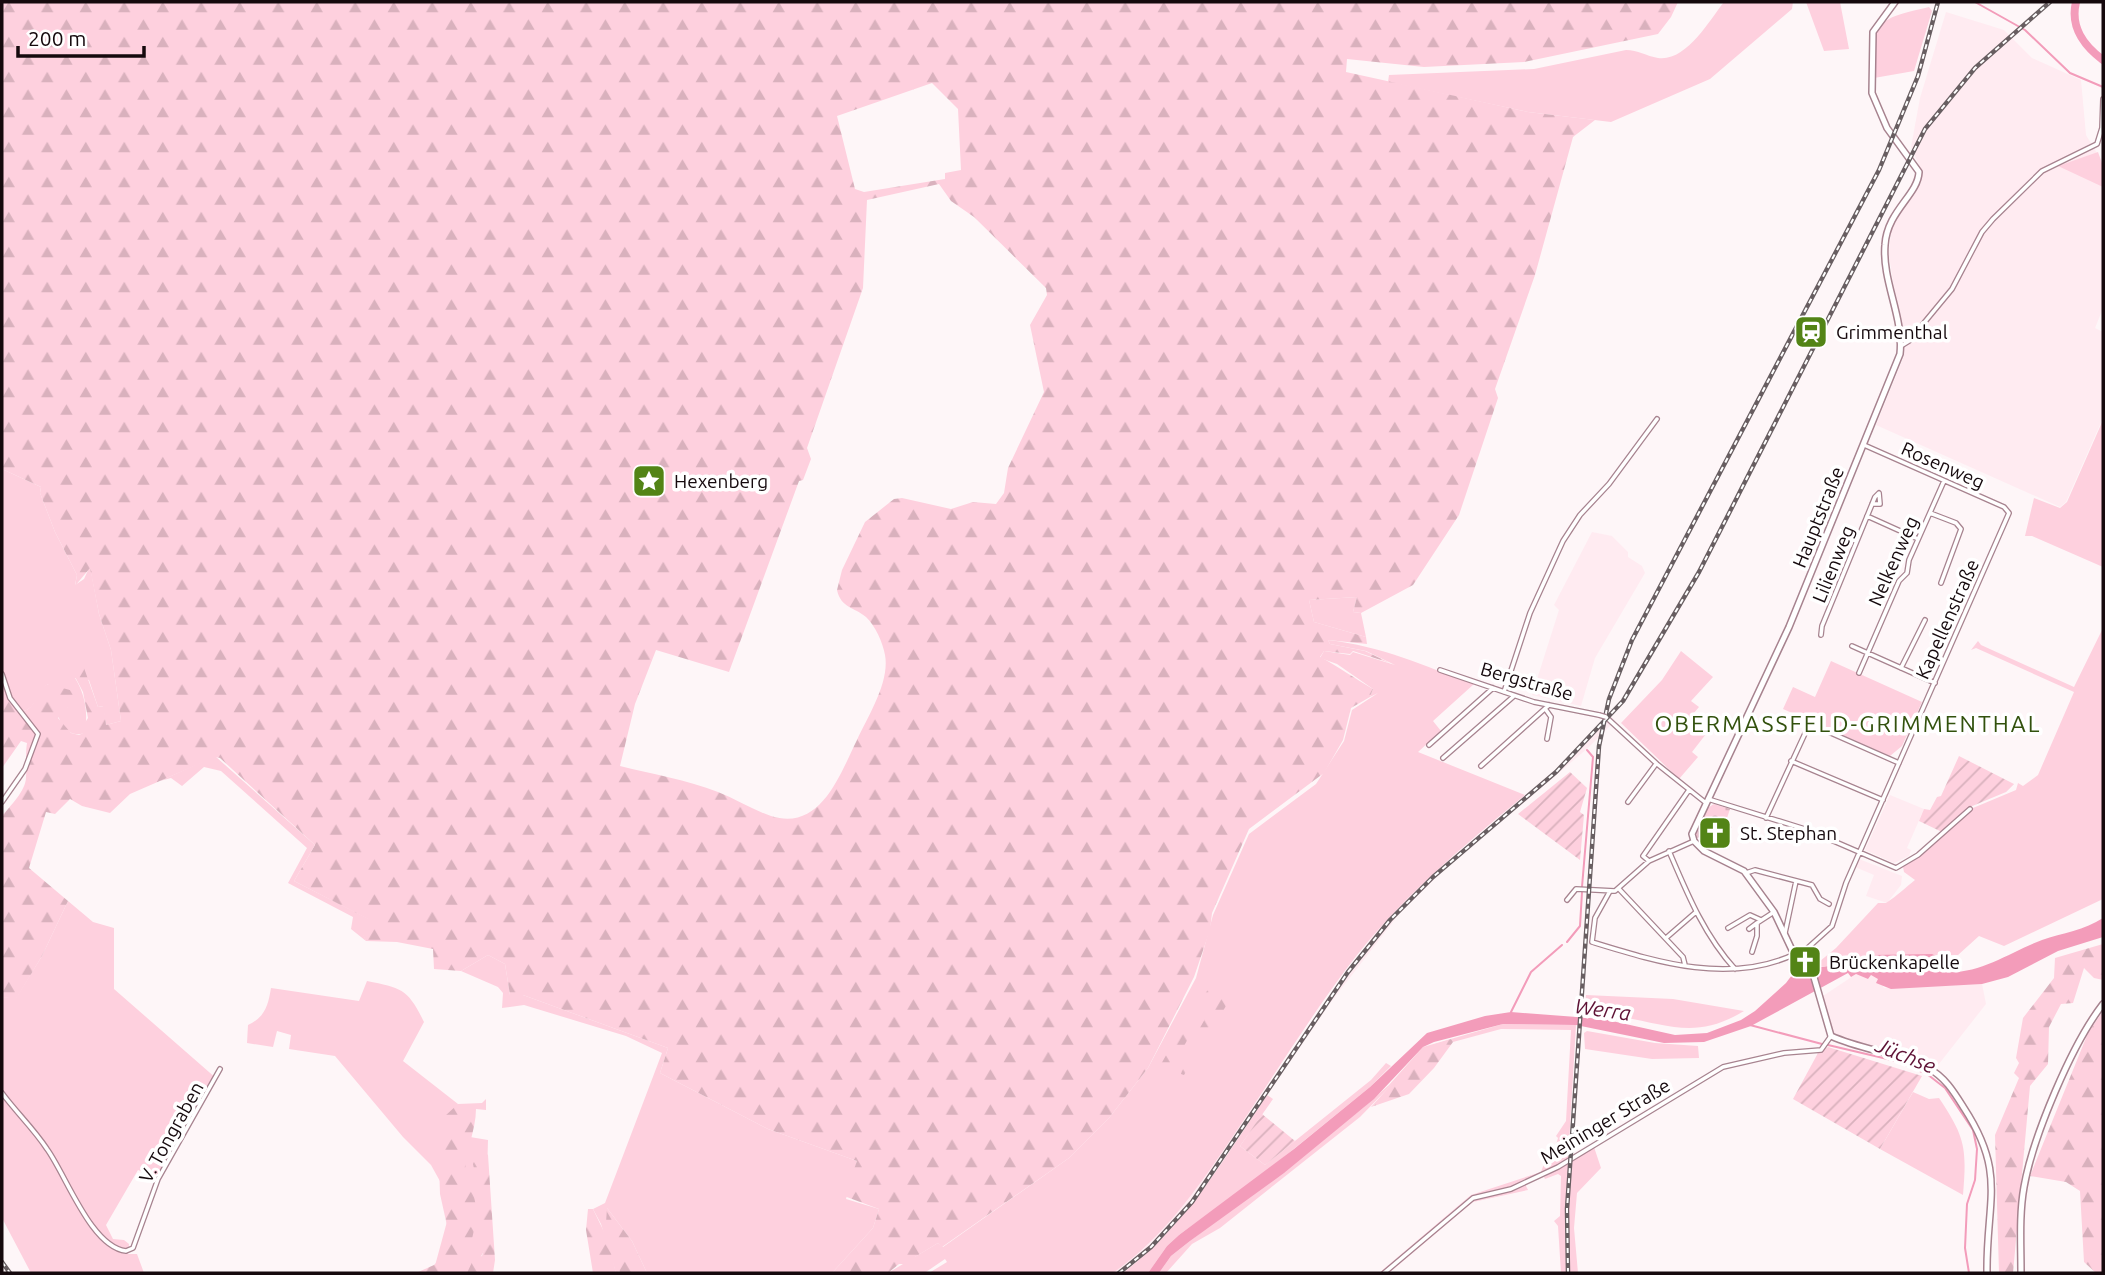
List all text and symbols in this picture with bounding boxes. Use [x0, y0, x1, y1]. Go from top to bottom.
scale bar [18, 14, 144, 58]
text: 200 m [28, 26, 86, 50]
station icon: Grimmenthal [1792, 313, 1830, 351]
place label: Grimmenthal [1836, 321, 1948, 343]
street label: Rosenweg [1898, 437, 1988, 493]
place icon: Hexenberg [630, 462, 668, 500]
street label: Hauptstraße [1788, 463, 1848, 571]
place label: Hexenberg [674, 470, 768, 492]
street label: Nelkenweg [1863, 513, 1923, 609]
street label: Lilienweg [1808, 522, 1858, 606]
street label: Kapellenstraße [1911, 556, 1983, 682]
street label: Bergstraße [1478, 657, 1576, 705]
district label: OBERMASSFELD-GRIMMENTHAL [1654, 711, 2042, 736]
church icon: St. Stephan [1696, 814, 1734, 852]
place label: St. Stephan [1740, 822, 1837, 844]
church icon: Brückenkapelle [1786, 943, 1824, 981]
place label: Brückenkapelle [1829, 951, 1960, 973]
water label: Werra [1573, 993, 1633, 1025]
water label: Jüchse [1872, 1032, 1940, 1078]
street label: Meininger Straße [1536, 1074, 1674, 1168]
street label: V. Tongraben [134, 1078, 208, 1186]

